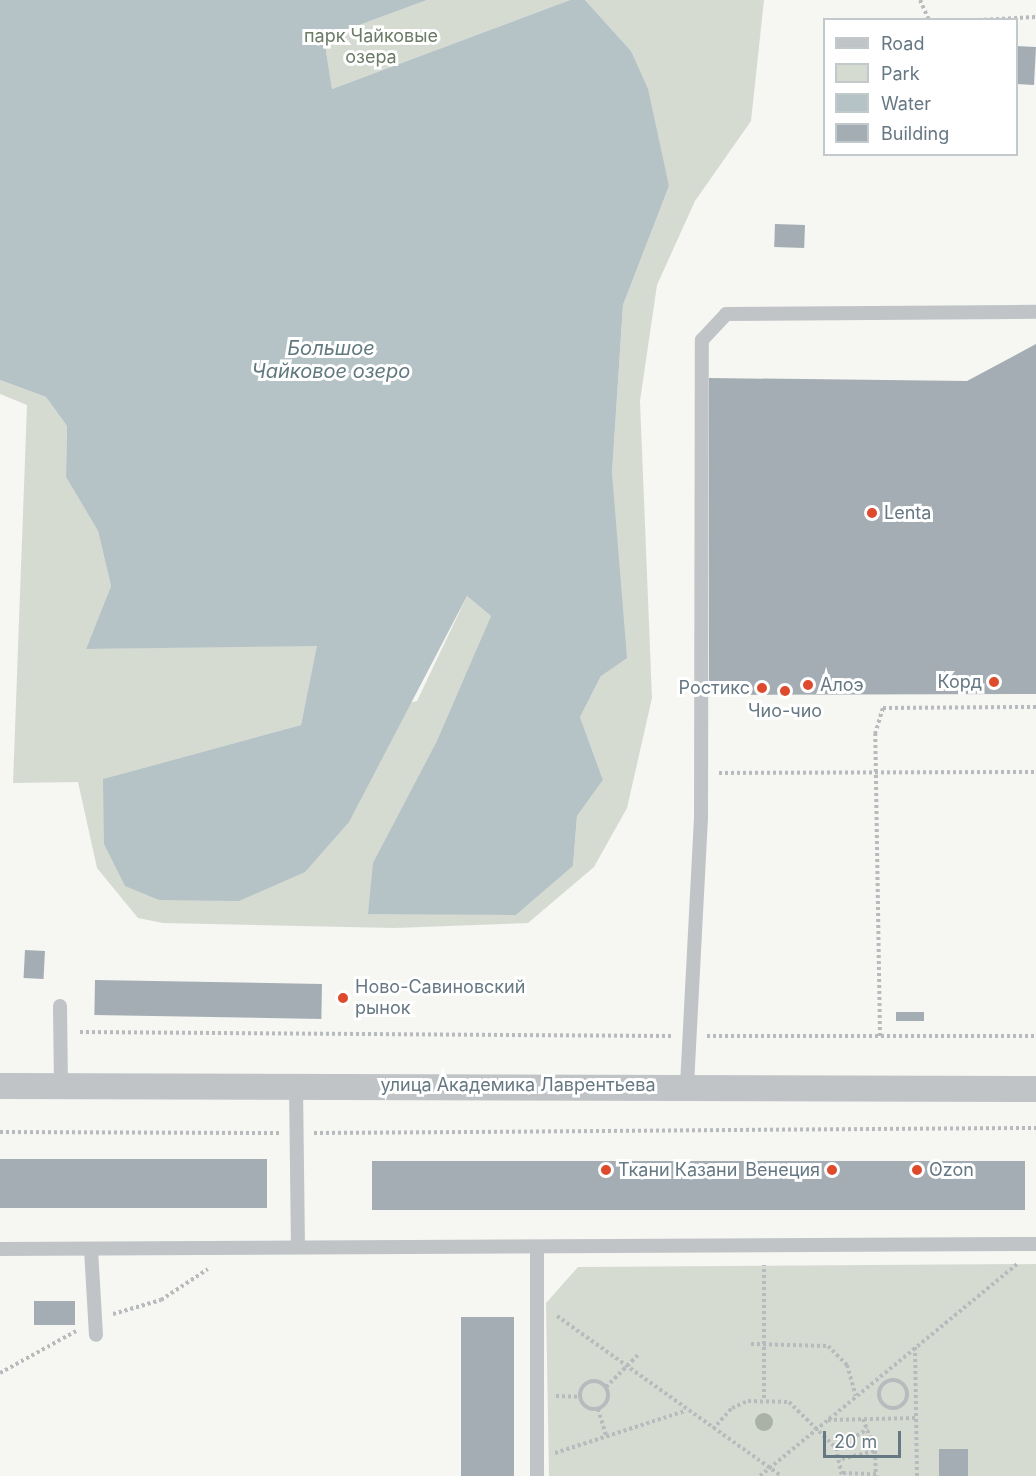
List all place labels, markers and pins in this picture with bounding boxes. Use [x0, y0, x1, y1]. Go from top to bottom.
place label: Lenta [884, 502, 931, 524]
marker: Lenta [865, 506, 879, 520]
place label: Корд [938, 671, 982, 693]
place label: Алоэ [820, 674, 864, 696]
marker: Корд [987, 675, 1001, 689]
place label: Ростикс [679, 677, 750, 699]
marker: Алоэ [801, 678, 815, 692]
marker: Ростикс [755, 681, 769, 695]
marker: Чио-чио [778, 684, 792, 698]
place label: Чио-чио [748, 700, 822, 722]
place label: Ново-Савиновский рынок [355, 977, 525, 1020]
marker: Ново-Савиновский рынок [336, 991, 350, 1005]
place label: Ткани Казани [618, 1159, 737, 1181]
place label: Венеция [745, 1159, 820, 1181]
place label: Ozon [929, 1159, 974, 1181]
marker: Ткани Казани [599, 1163, 613, 1177]
marker: Венеция [825, 1163, 839, 1177]
marker: Ozon [910, 1163, 924, 1177]

